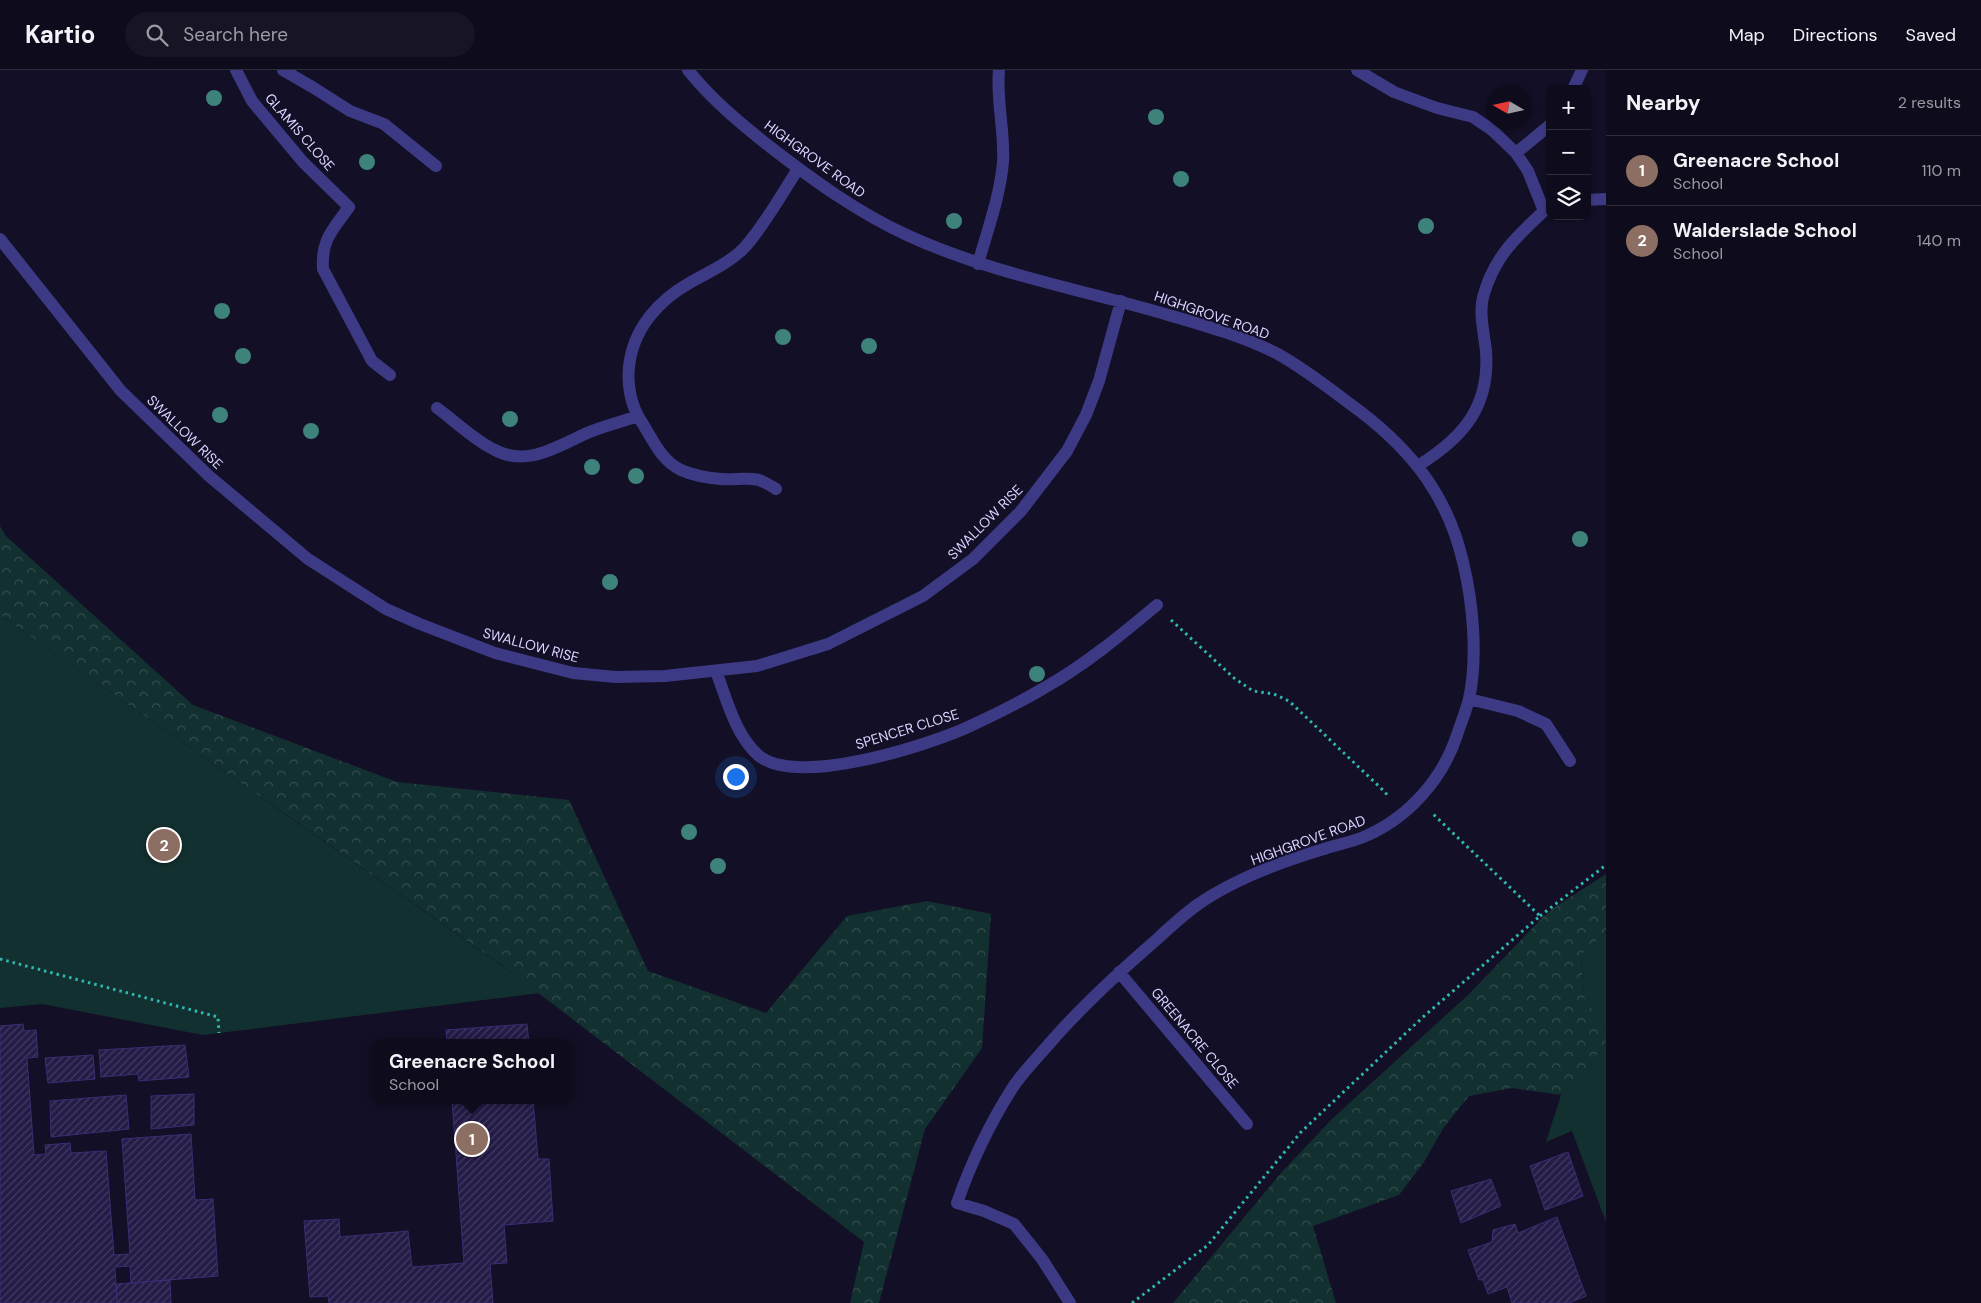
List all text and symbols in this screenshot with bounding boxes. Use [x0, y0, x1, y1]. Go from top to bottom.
search box [125, 12, 475, 57]
text: Kartio [25, 19, 95, 50]
icon: search [143, 21, 171, 49]
text: Search here [183, 22, 288, 47]
text: Map [1729, 23, 1765, 47]
text: Directions [1793, 23, 1878, 47]
text: Saved [1906, 23, 1956, 47]
north arrow [1486, 85, 1531, 130]
map controls [1546, 85, 1591, 220]
button: + [1546, 85, 1591, 130]
street label: GLAMIS CLOSE [261, 89, 339, 175]
text: Nearby [1626, 89, 1700, 117]
text: 2 results [1898, 92, 1961, 113]
street label: HIGHGROVE ROAD [761, 116, 869, 202]
button: − [1546, 130, 1591, 175]
text: Greenacre School [1673, 148, 1839, 173]
text: 1 [1639, 160, 1645, 181]
text: 110 m [1922, 160, 1961, 181]
text: School [1673, 173, 1723, 194]
button: layers [1546, 175, 1591, 220]
text: Walderslade School [1673, 218, 1857, 243]
text: 2 [1637, 230, 1647, 251]
text: 140 m [1917, 230, 1961, 251]
text: School [1673, 243, 1723, 264]
street label: HIGHGROVE ROAD [1152, 287, 1272, 343]
street label: SWALLOW RISE [143, 391, 227, 473]
street label: SWALLOW RISE [944, 481, 1026, 563]
street label: SWALLOW RISE [481, 623, 581, 667]
street label: SPENCER CLOSE [853, 705, 961, 753]
your location [723, 764, 749, 790]
street label: HIGHGROVE ROAD [1248, 811, 1368, 869]
pin: 2 [148, 826, 180, 864]
street label: GREENACRE CLOSE [1147, 984, 1243, 1092]
popup [372, 1039, 572, 1104]
text: Greenacre School [389, 1049, 555, 1074]
text: School [389, 1074, 439, 1095]
pin: 1 [456, 1120, 488, 1158]

